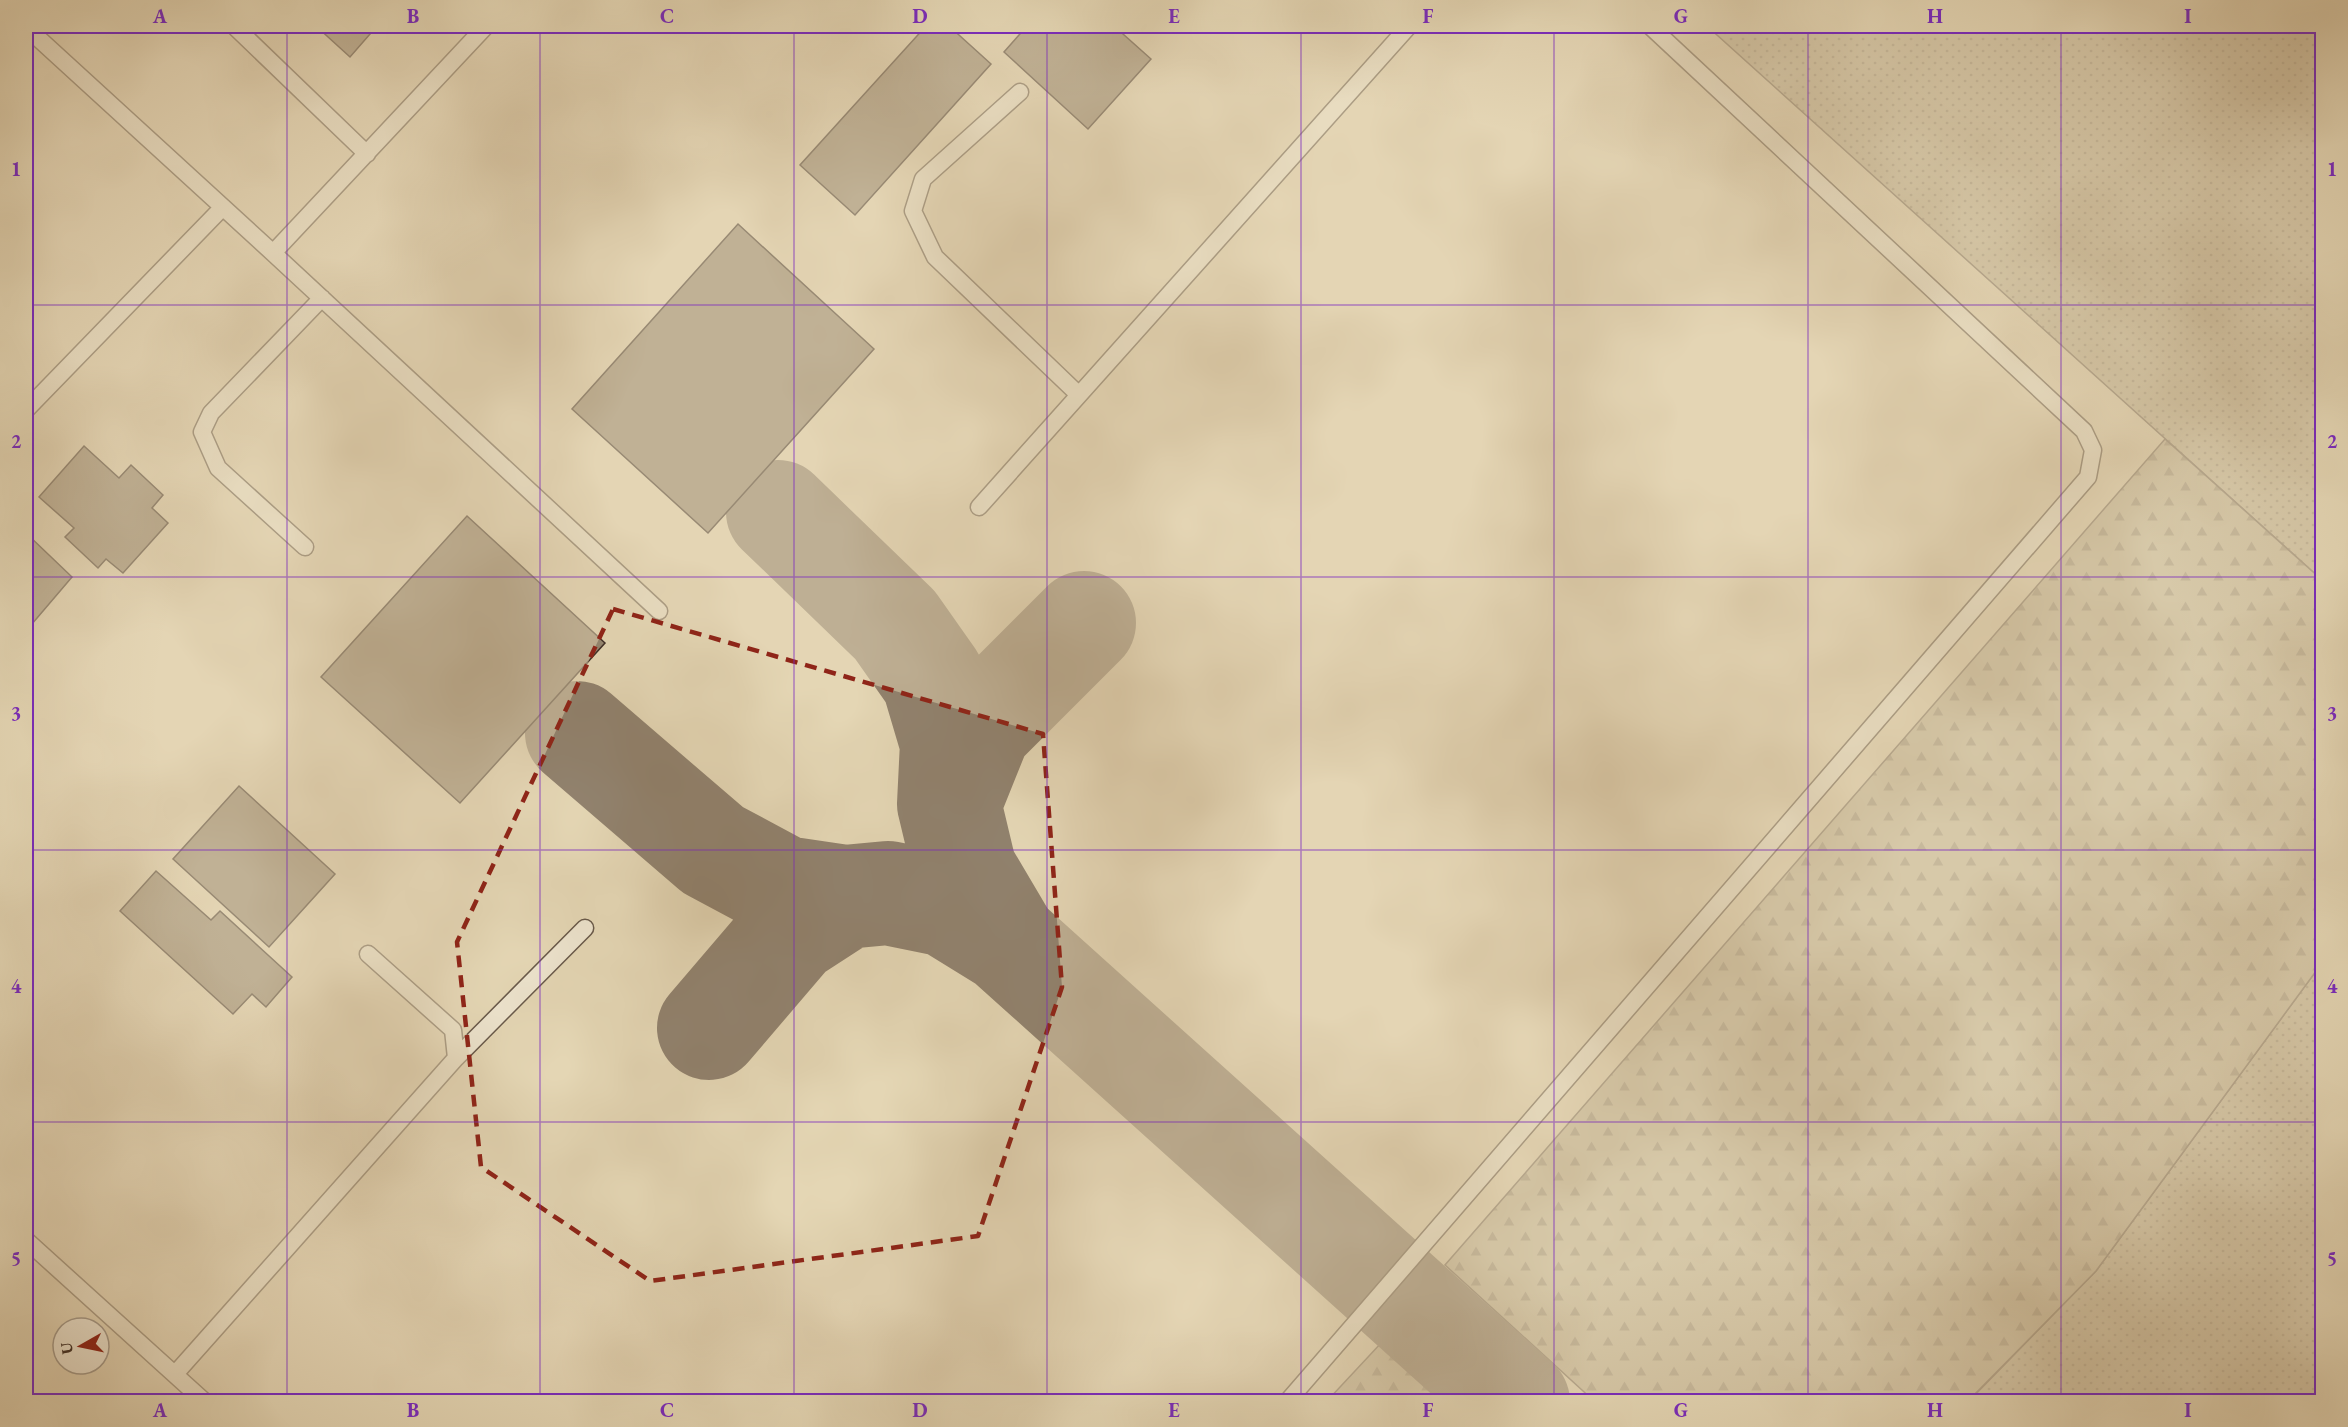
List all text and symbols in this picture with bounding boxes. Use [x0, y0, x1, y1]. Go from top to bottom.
text: A [152, 3, 168, 29]
text: B [407, 3, 419, 29]
text: C [660, 3, 674, 29]
text: D [912, 3, 928, 29]
text: E [1168, 3, 1180, 29]
text: F [1423, 3, 1434, 29]
text: G [1674, 3, 1688, 29]
text: H [1927, 3, 1943, 29]
text: I [2184, 3, 2192, 29]
text: 1 [11, 156, 21, 182]
text: 1 [2327, 156, 2337, 182]
text: 2 [11, 428, 22, 454]
text: 2 [2327, 428, 2338, 454]
text: 3 [11, 700, 21, 726]
text: 3 [2327, 700, 2337, 726]
text: 4 [11, 973, 22, 999]
text: 4 [2327, 973, 2338, 999]
text: 5 [11, 1245, 21, 1271]
text: 5 [2327, 1245, 2337, 1271]
north arrow [51, 1316, 111, 1376]
text: U [55, 1341, 78, 1356]
text: A [152, 1397, 168, 1423]
text: B [407, 1397, 419, 1423]
text: C [660, 1397, 674, 1423]
text: D [912, 1397, 928, 1423]
text: E [1168, 1397, 1180, 1423]
text: F [1423, 1397, 1434, 1423]
text: G [1674, 1397, 1688, 1423]
text: H [1927, 1397, 1943, 1423]
text: I [2184, 1397, 2192, 1423]

